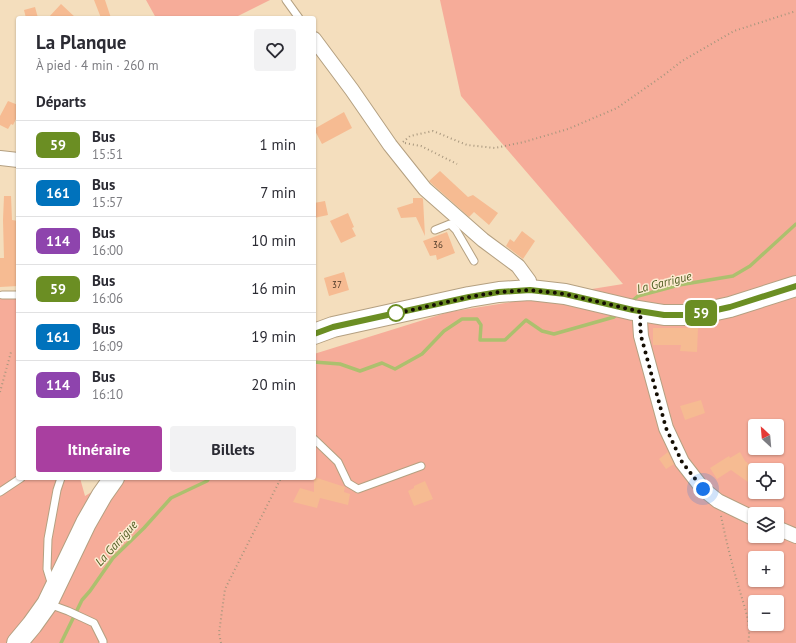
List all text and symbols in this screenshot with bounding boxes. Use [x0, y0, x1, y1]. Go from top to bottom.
button: heart [254, 29, 296, 71]
text: La Planque [36, 30, 126, 54]
text: À pied · 4 min · 260 m [36, 57, 158, 74]
text: Départs [36, 92, 86, 111]
text: Bus [92, 127, 115, 146]
text: 1 min [259, 135, 296, 154]
text: 59 [50, 136, 66, 154]
text: 15:51 [92, 146, 123, 163]
text: Bus [92, 175, 115, 194]
text: 7 min [260, 183, 296, 202]
text: 161 [46, 184, 70, 202]
text: 15:57 [92, 194, 123, 211]
text: Bus [92, 223, 115, 242]
text: 10 min [251, 231, 296, 250]
text: 114 [46, 232, 70, 250]
house number: 36 [433, 239, 443, 250]
text: 16:00 [92, 242, 123, 259]
water label: La Garrigue [635, 268, 693, 296]
text: Bus [92, 271, 115, 290]
text: 16 min [251, 279, 296, 298]
house number: 37 [332, 279, 342, 290]
text: 59 [50, 280, 66, 298]
text: 16:06 [92, 290, 123, 307]
line badge: 59 [683, 300, 719, 326]
unlabelled marker [387, 304, 405, 322]
text: 59 [693, 304, 709, 322]
text: Bus [92, 319, 115, 338]
text: 19 min [251, 327, 296, 346]
text: 161 [46, 328, 70, 346]
text: 16:09 [92, 338, 123, 355]
text: Bus [92, 367, 115, 386]
text: 20 min [251, 375, 296, 394]
text: 114 [46, 376, 70, 394]
text: 16:10 [92, 386, 123, 403]
north arrow [748, 419, 784, 455]
map controls [748, 419, 784, 631]
button: Itinéraire [36, 426, 162, 472]
button: Billets [170, 426, 296, 472]
button: locate [748, 463, 784, 499]
your location [693, 479, 713, 499]
button: layers [748, 507, 784, 543]
water label: La Garrigue [92, 517, 141, 569]
button: + [748, 551, 784, 587]
button: − [748, 595, 784, 631]

